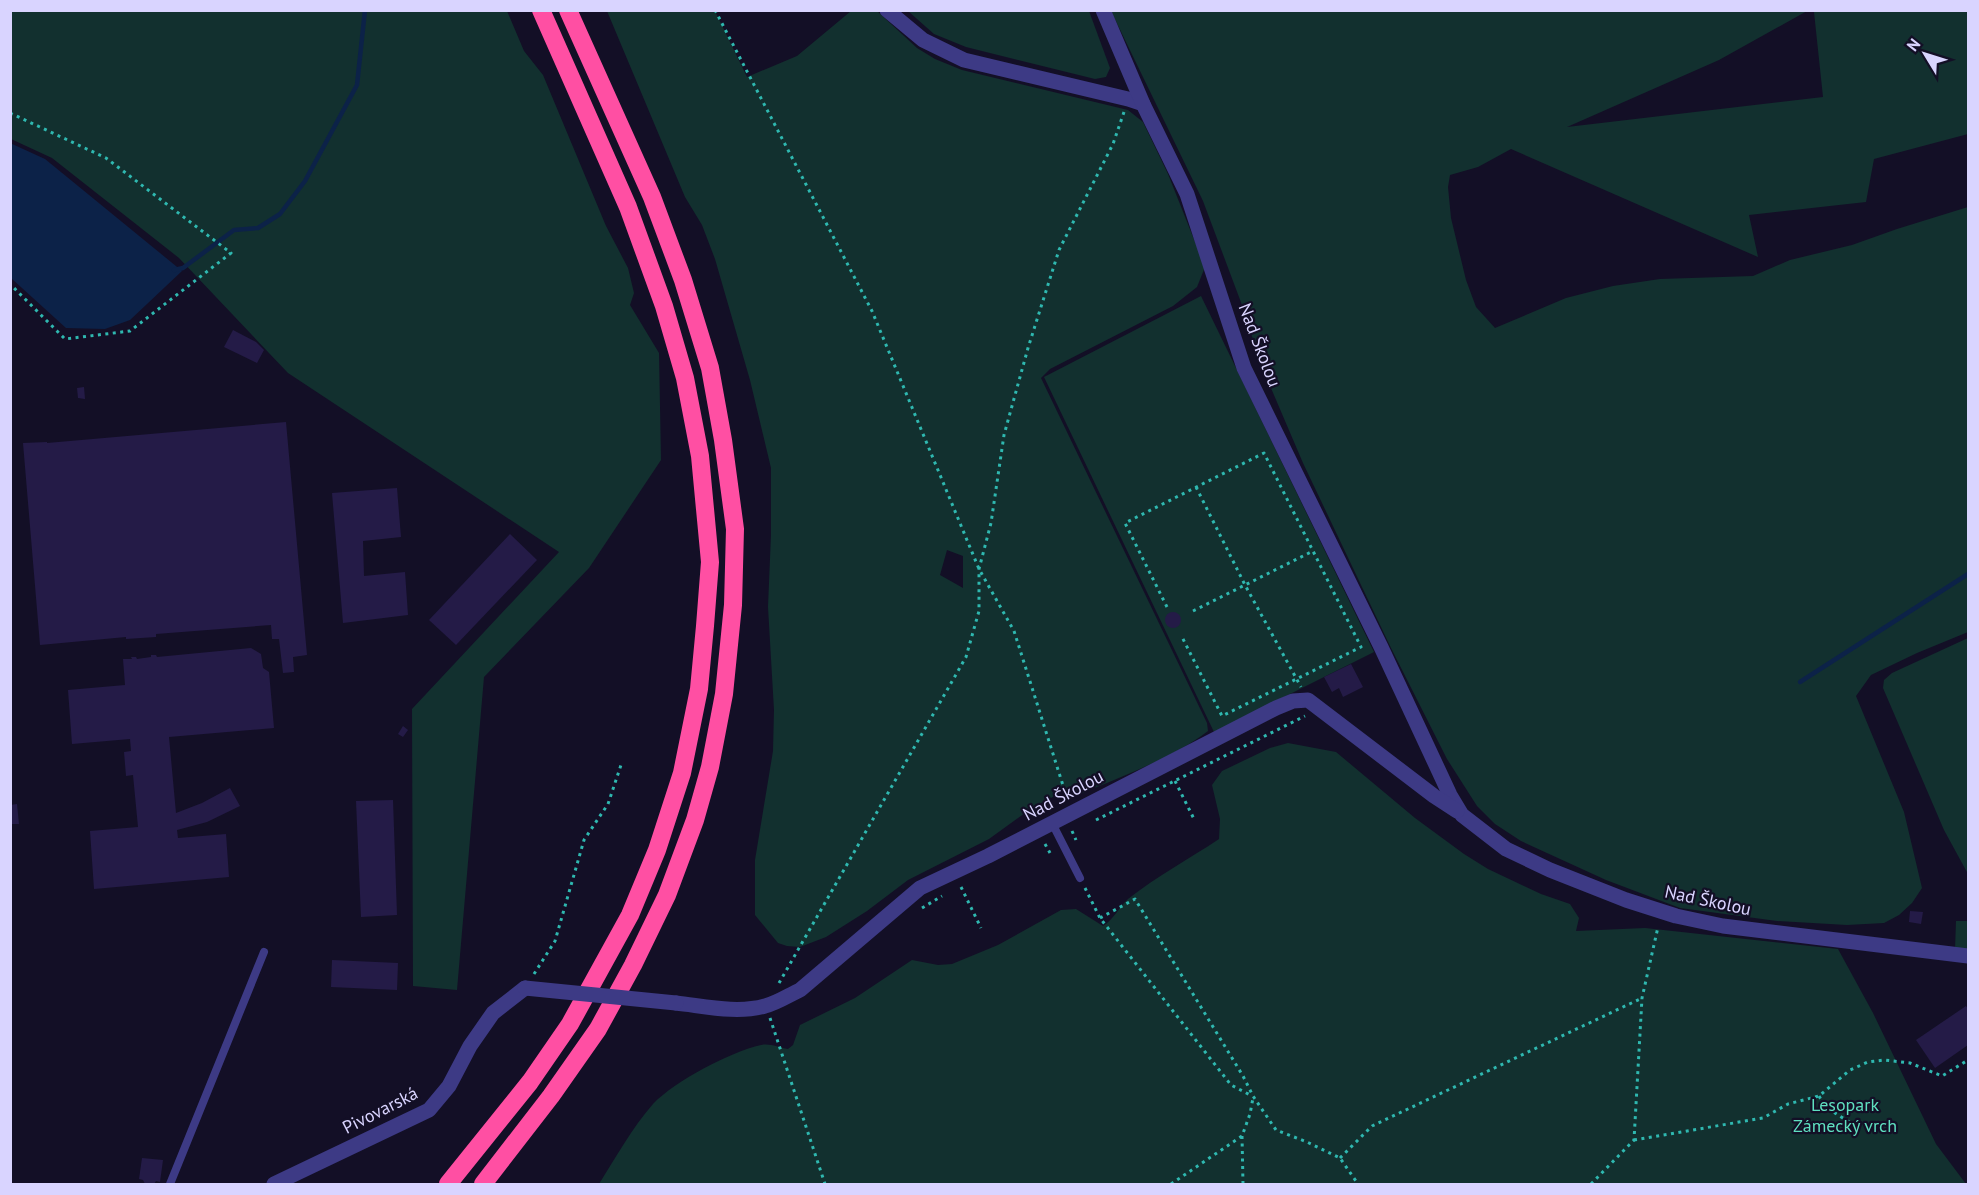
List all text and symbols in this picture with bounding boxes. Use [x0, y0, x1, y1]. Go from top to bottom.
north arrow [1895, 24, 1955, 84]
text: N [1902, 34, 1924, 55]
street label: Nad Školou [1234, 300, 1286, 390]
street label: Nad Školou [1019, 764, 1107, 826]
street label: Nad Školou [1663, 880, 1753, 920]
street label: Pivovarská [338, 1081, 422, 1139]
park label: Lesopark Zámecký vrch [1793, 1093, 1897, 1137]

